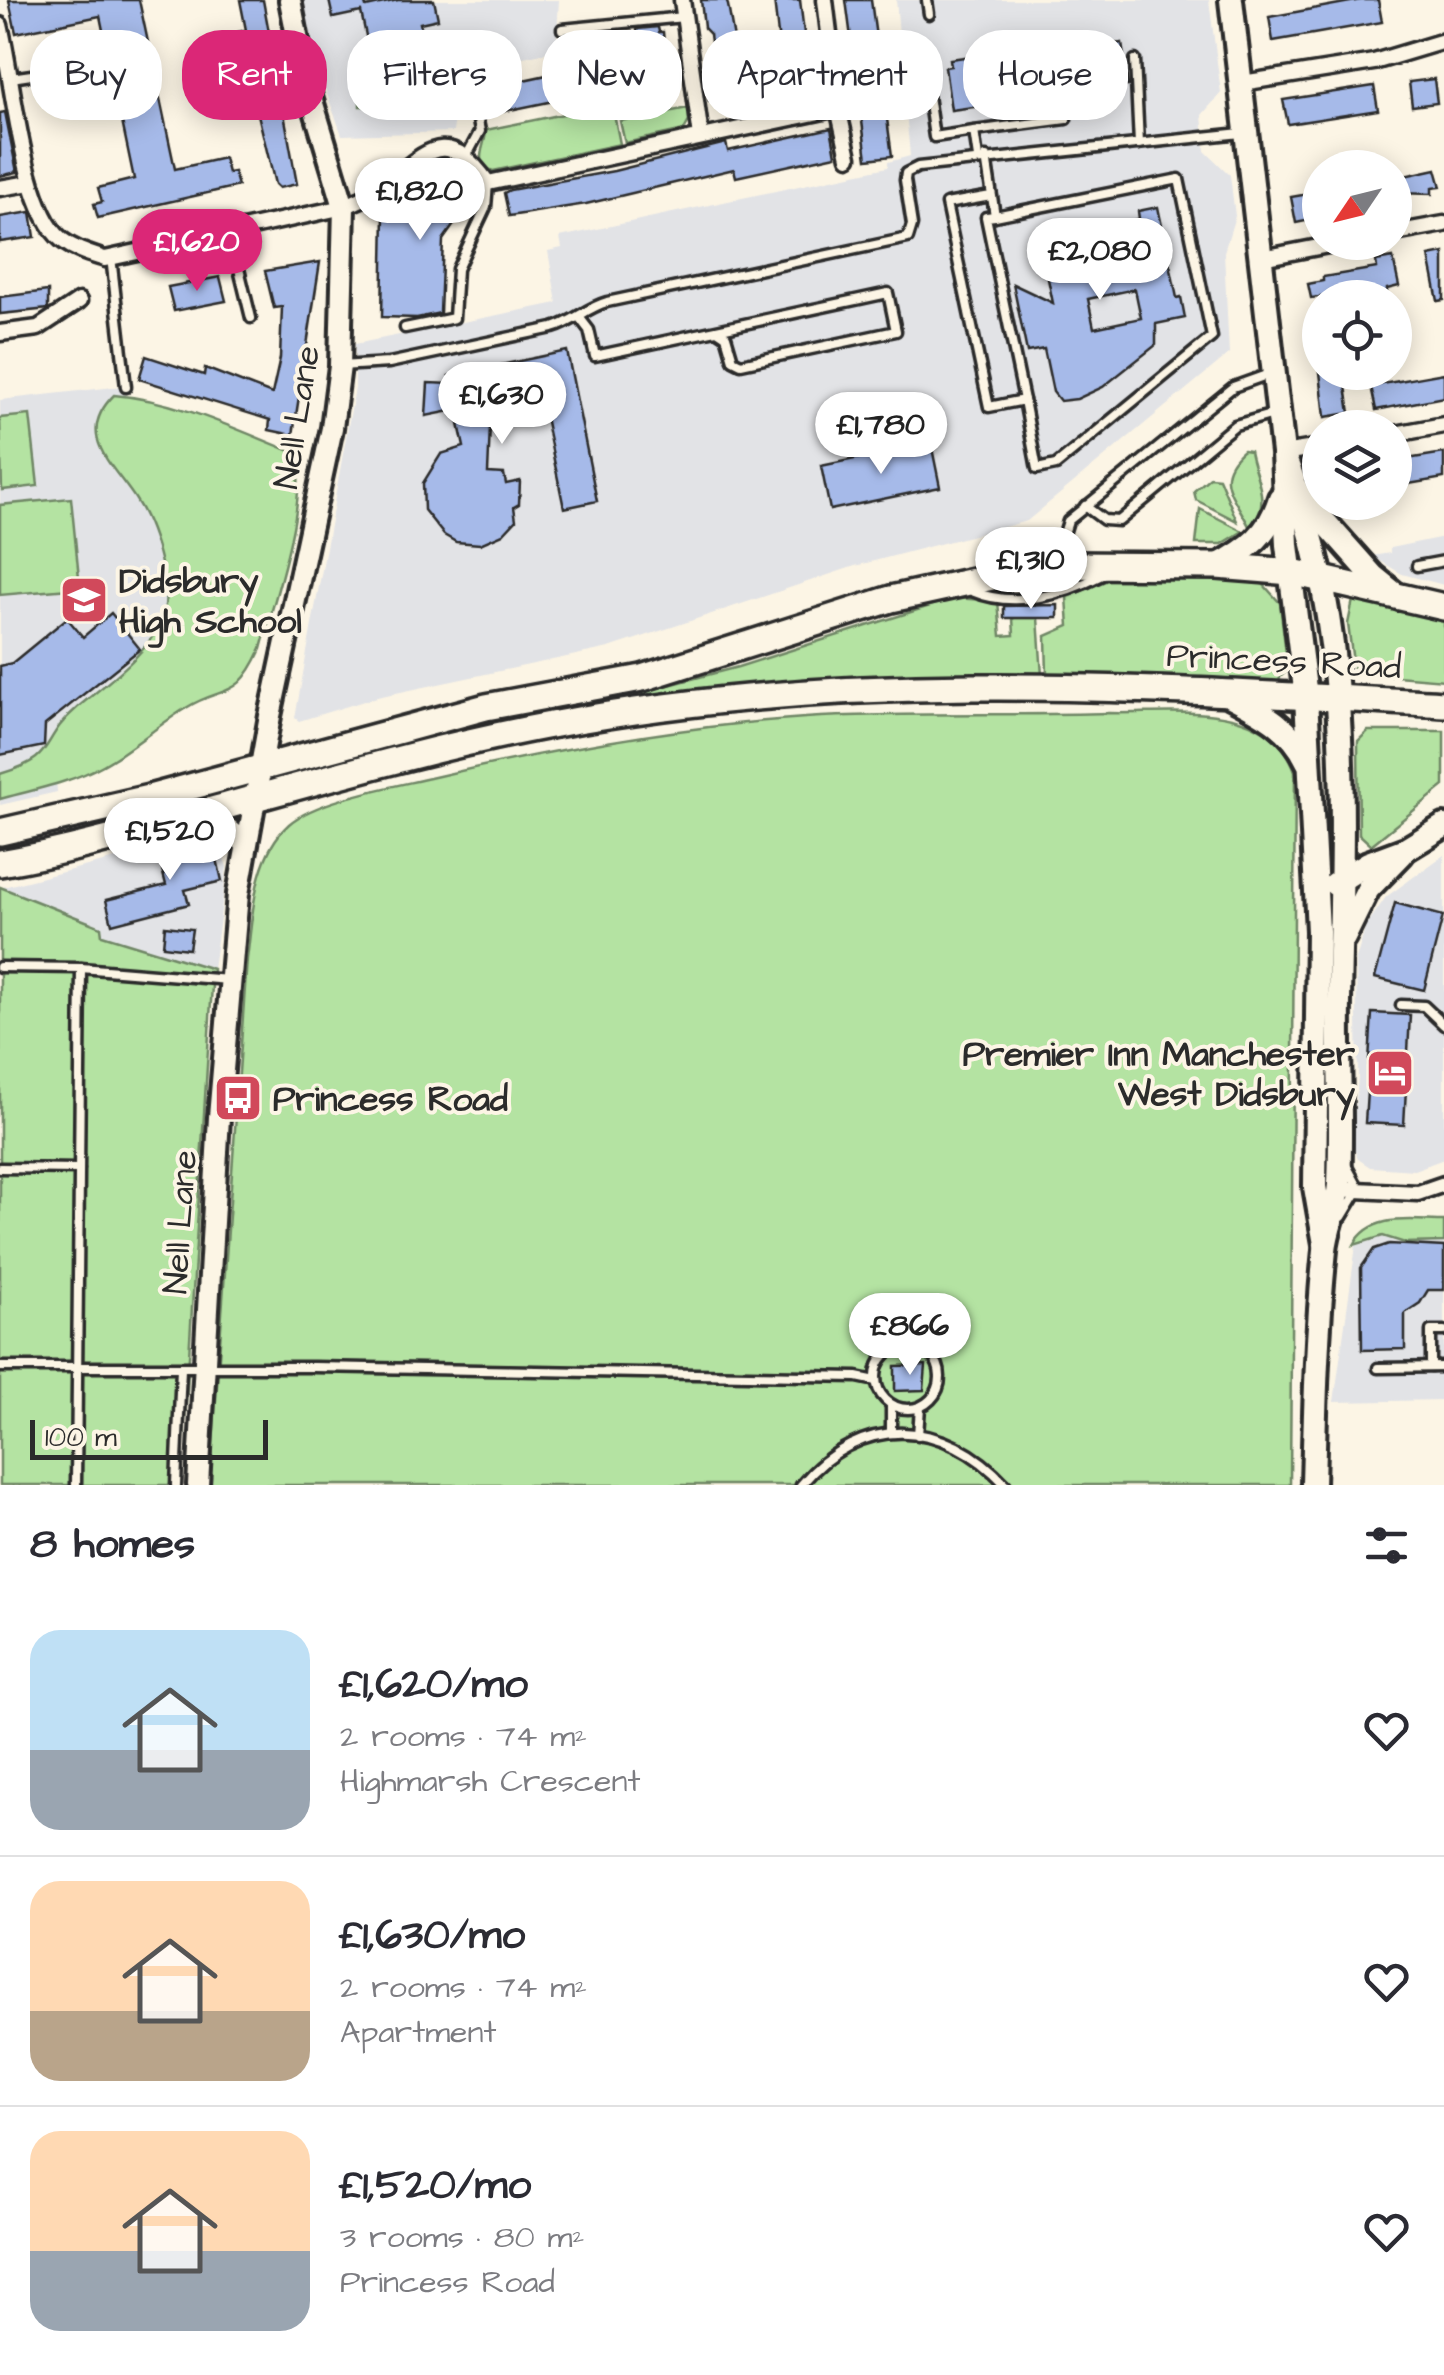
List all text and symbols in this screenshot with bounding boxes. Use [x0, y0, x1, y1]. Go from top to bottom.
chip: Buy [30, 30, 162, 120]
chip: Rent [182, 30, 327, 120]
chip: Filters [347, 30, 522, 120]
chip: New [542, 30, 682, 120]
chip: Apartment [702, 30, 943, 120]
chip: House [963, 30, 1128, 120]
north arrow [1302, 150, 1412, 260]
map controls [1302, 150, 1412, 520]
pin: £1,820 [339, 158, 501, 243]
text: £1,820 [377, 168, 463, 213]
pin: £1,620 [116, 209, 278, 294]
pin: £2,080 [1019, 218, 1181, 303]
text: £1,620 [154, 219, 240, 264]
text: £2,080 [1049, 228, 1151, 273]
button: locate [1302, 280, 1412, 390]
street label: Nell Lane [262, 342, 333, 492]
pin: £1,630 [421, 362, 583, 447]
text: £1,630 [460, 372, 544, 417]
pin: £1,780 [800, 392, 962, 477]
text: £1,780 [837, 402, 925, 447]
button: layers [1302, 410, 1412, 520]
pin: £1,310 [950, 527, 1112, 612]
text: £1,310 [997, 537, 1065, 582]
place label: Didsbury High School [119, 557, 302, 648]
school or university icon: Didsbury High School [58, 574, 110, 626]
street label: Princess Road [1165, 631, 1403, 692]
pin: £1,520 [89, 798, 251, 883]
text: £1,520 [126, 808, 214, 853]
place label: Premier Inn Manchester West Didsbury [963, 1030, 1356, 1121]
hotel icon: Premier Inn Manchester West Didsbury [1364, 1047, 1416, 1099]
bus stop icon: Princess Road [212, 1072, 264, 1124]
place label: Princess Road [273, 1075, 508, 1124]
street label: Nell Lane [151, 1148, 210, 1296]
pin: £866 [851, 1293, 969, 1378]
text: £866 [871, 1303, 949, 1348]
scale bar [30, 1415, 268, 1460]
text: 100 m [45, 1418, 117, 1457]
text: 8 homes [30, 1516, 195, 1574]
icon: filters [1359, 1518, 1414, 1573]
text: £1,620/mo [340, 1656, 528, 1714]
icon: home [110, 1670, 230, 1790]
icon: heart [1359, 1703, 1414, 1758]
text: 2 rooms · 74 m² [340, 1714, 587, 1759]
text: Highmarsh Crescent [340, 1759, 640, 1804]
text: £1,630/mo [340, 1907, 525, 1965]
icon: home [110, 1921, 230, 2041]
icon: heart [1359, 1954, 1414, 2009]
text: 2 rooms · 74 m² [340, 1965, 587, 2010]
text: Apartment [340, 2010, 496, 2055]
text: £1,520/mo [340, 2157, 531, 2215]
icon: home [110, 2171, 230, 2291]
icon: heart [1359, 2204, 1414, 2259]
text: 3 rooms · 80 m² [340, 2215, 585, 2260]
text: Princess Road [340, 2260, 555, 2305]

